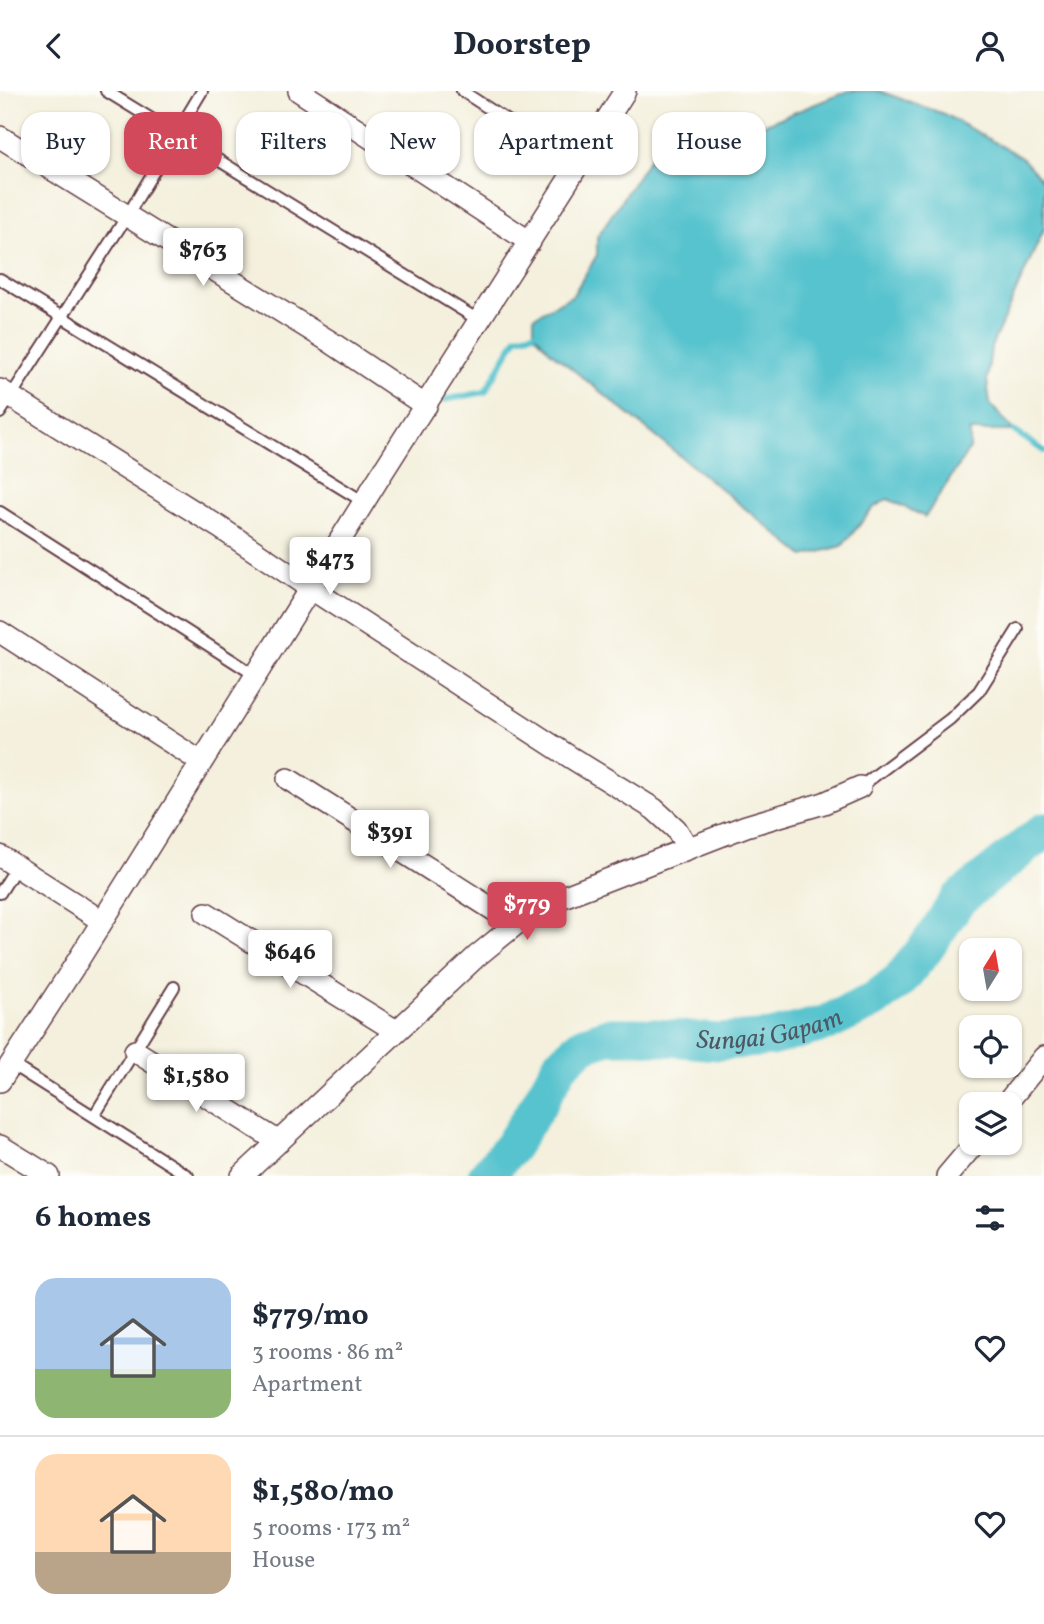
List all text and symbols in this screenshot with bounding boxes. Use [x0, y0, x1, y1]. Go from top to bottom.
text: Doorstep [453, 24, 591, 68]
icon: back [35, 27, 73, 65]
icon: person [971, 27, 1009, 65]
chip: Buy [21, 112, 110, 175]
chip: Rent [124, 112, 222, 175]
chip: Filters [236, 112, 351, 175]
chip: New [365, 112, 460, 175]
chip: Apartment [474, 112, 638, 175]
chip: House [652, 112, 766, 175]
pin: $763 [162, 229, 244, 288]
text: $763 [179, 235, 227, 267]
pin: $473 [289, 538, 371, 597]
text: $473 [306, 544, 354, 576]
pin: $391 [349, 811, 431, 870]
text: $391 [367, 817, 413, 849]
pin: $779 [486, 883, 568, 942]
text: $779 [503, 889, 551, 921]
pin: $646 [249, 930, 331, 990]
text: $646 [264, 937, 316, 969]
north arrow [959, 938, 1022, 1001]
map controls [959, 938, 1022, 1155]
water label: Sungai Gapam [695, 1000, 849, 1060]
button: locate [959, 1015, 1022, 1078]
pin: $1,580 [139, 1055, 253, 1114]
text: $1,580 [163, 1061, 229, 1093]
button: layers [959, 1092, 1022, 1155]
text: 6 homes [35, 1197, 151, 1239]
icon: filters [971, 1199, 1009, 1237]
text: $779/mo [252, 1295, 369, 1337]
icon: home [91, 1306, 175, 1390]
icon: heart [971, 1329, 1009, 1367]
text: 3 rooms · 86 m² [252, 1337, 403, 1369]
text: Apartment [252, 1369, 363, 1401]
text: $1,580/mo [252, 1471, 394, 1513]
icon: home [91, 1482, 175, 1566]
icon: heart [971, 1505, 1009, 1543]
text: 5 rooms · 173 m² [252, 1513, 410, 1545]
text: House [252, 1545, 315, 1577]

